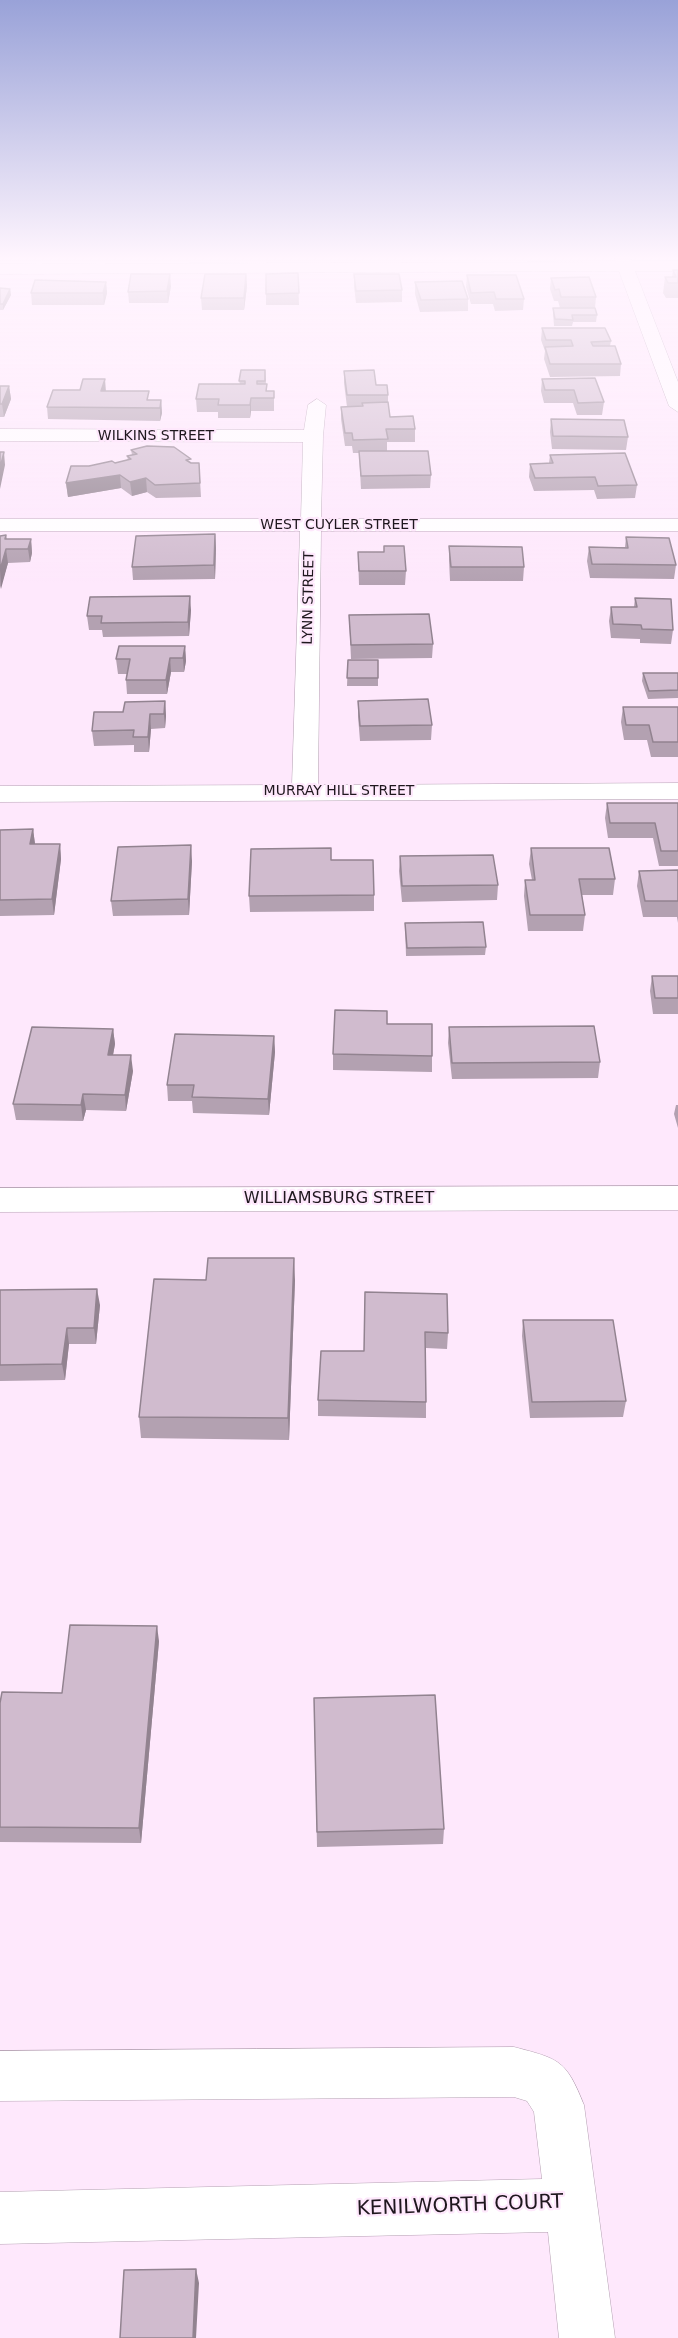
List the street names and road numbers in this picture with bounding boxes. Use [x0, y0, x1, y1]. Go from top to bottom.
street label: WILKINS STREET [98, 428, 214, 444]
street label: WEST CUYLER STREET [260, 517, 418, 533]
street label: LYNN STREET [300, 551, 318, 645]
street label: MURRAY HILL STREET [264, 783, 414, 799]
street label: WILLIAMSBURG STREET [244, 1189, 434, 1209]
street label: KENILWORTH COURT [356, 2190, 564, 2222]

